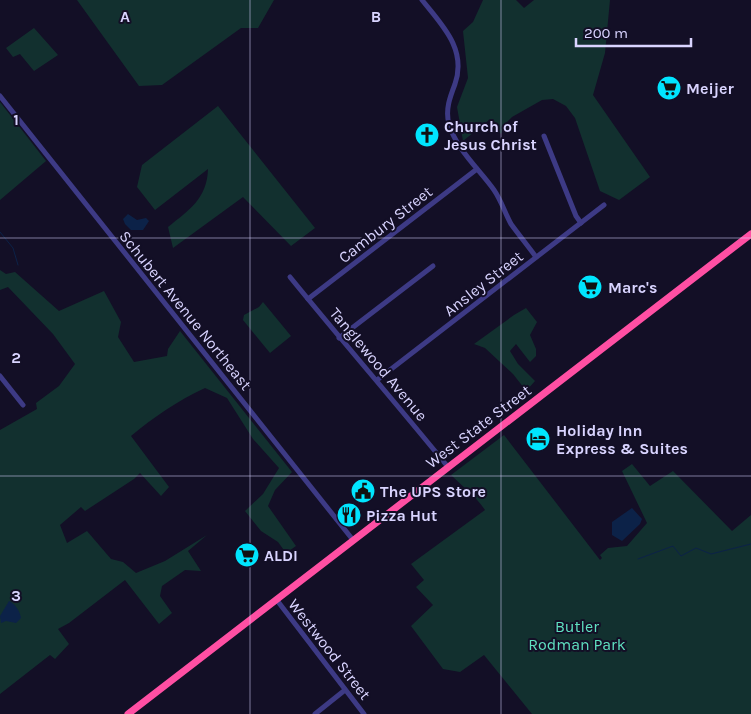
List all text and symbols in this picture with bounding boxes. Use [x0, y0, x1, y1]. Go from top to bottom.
text: A [120, 7, 130, 26]
text: B [371, 7, 381, 26]
scale bar [576, 15, 691, 47]
text: 200 m [584, 24, 628, 42]
supermarket icon: Meijer [656, 75, 682, 101]
place label: Meijer [686, 79, 735, 98]
text: 1 [13, 110, 19, 129]
place label: Church of Jesus Christ [444, 117, 537, 154]
church icon: Church of Jesus Christ [414, 122, 440, 148]
street label: Cambury Street [335, 182, 436, 267]
street label: Schubert Avenue Northeast [115, 227, 256, 394]
street label: Ansley Street [440, 247, 527, 320]
supermarket icon: Marc's [577, 274, 603, 300]
place label: Marc's [608, 278, 657, 297]
street label: Tanglewood Avenue [326, 304, 431, 425]
text: 2 [11, 348, 21, 367]
street label: West State Street [422, 381, 535, 472]
place label: Holiday Inn Express & Suites [556, 421, 688, 458]
hotel icon: Holiday Inn Express & Suites [525, 426, 551, 452]
public building icon: The UPS Store [350, 478, 376, 504]
place label: The UPS Store [380, 482, 486, 501]
restaurant icon: Pizza Hut [336, 502, 362, 528]
place label: Pizza Hut [366, 506, 437, 525]
supermarket icon: ALDI [234, 542, 260, 568]
place label: ALDI [264, 546, 298, 565]
text: 3 [11, 586, 21, 605]
street label: Westwood Street [284, 595, 375, 704]
park label: Butler Rodman Park [528, 617, 626, 654]

